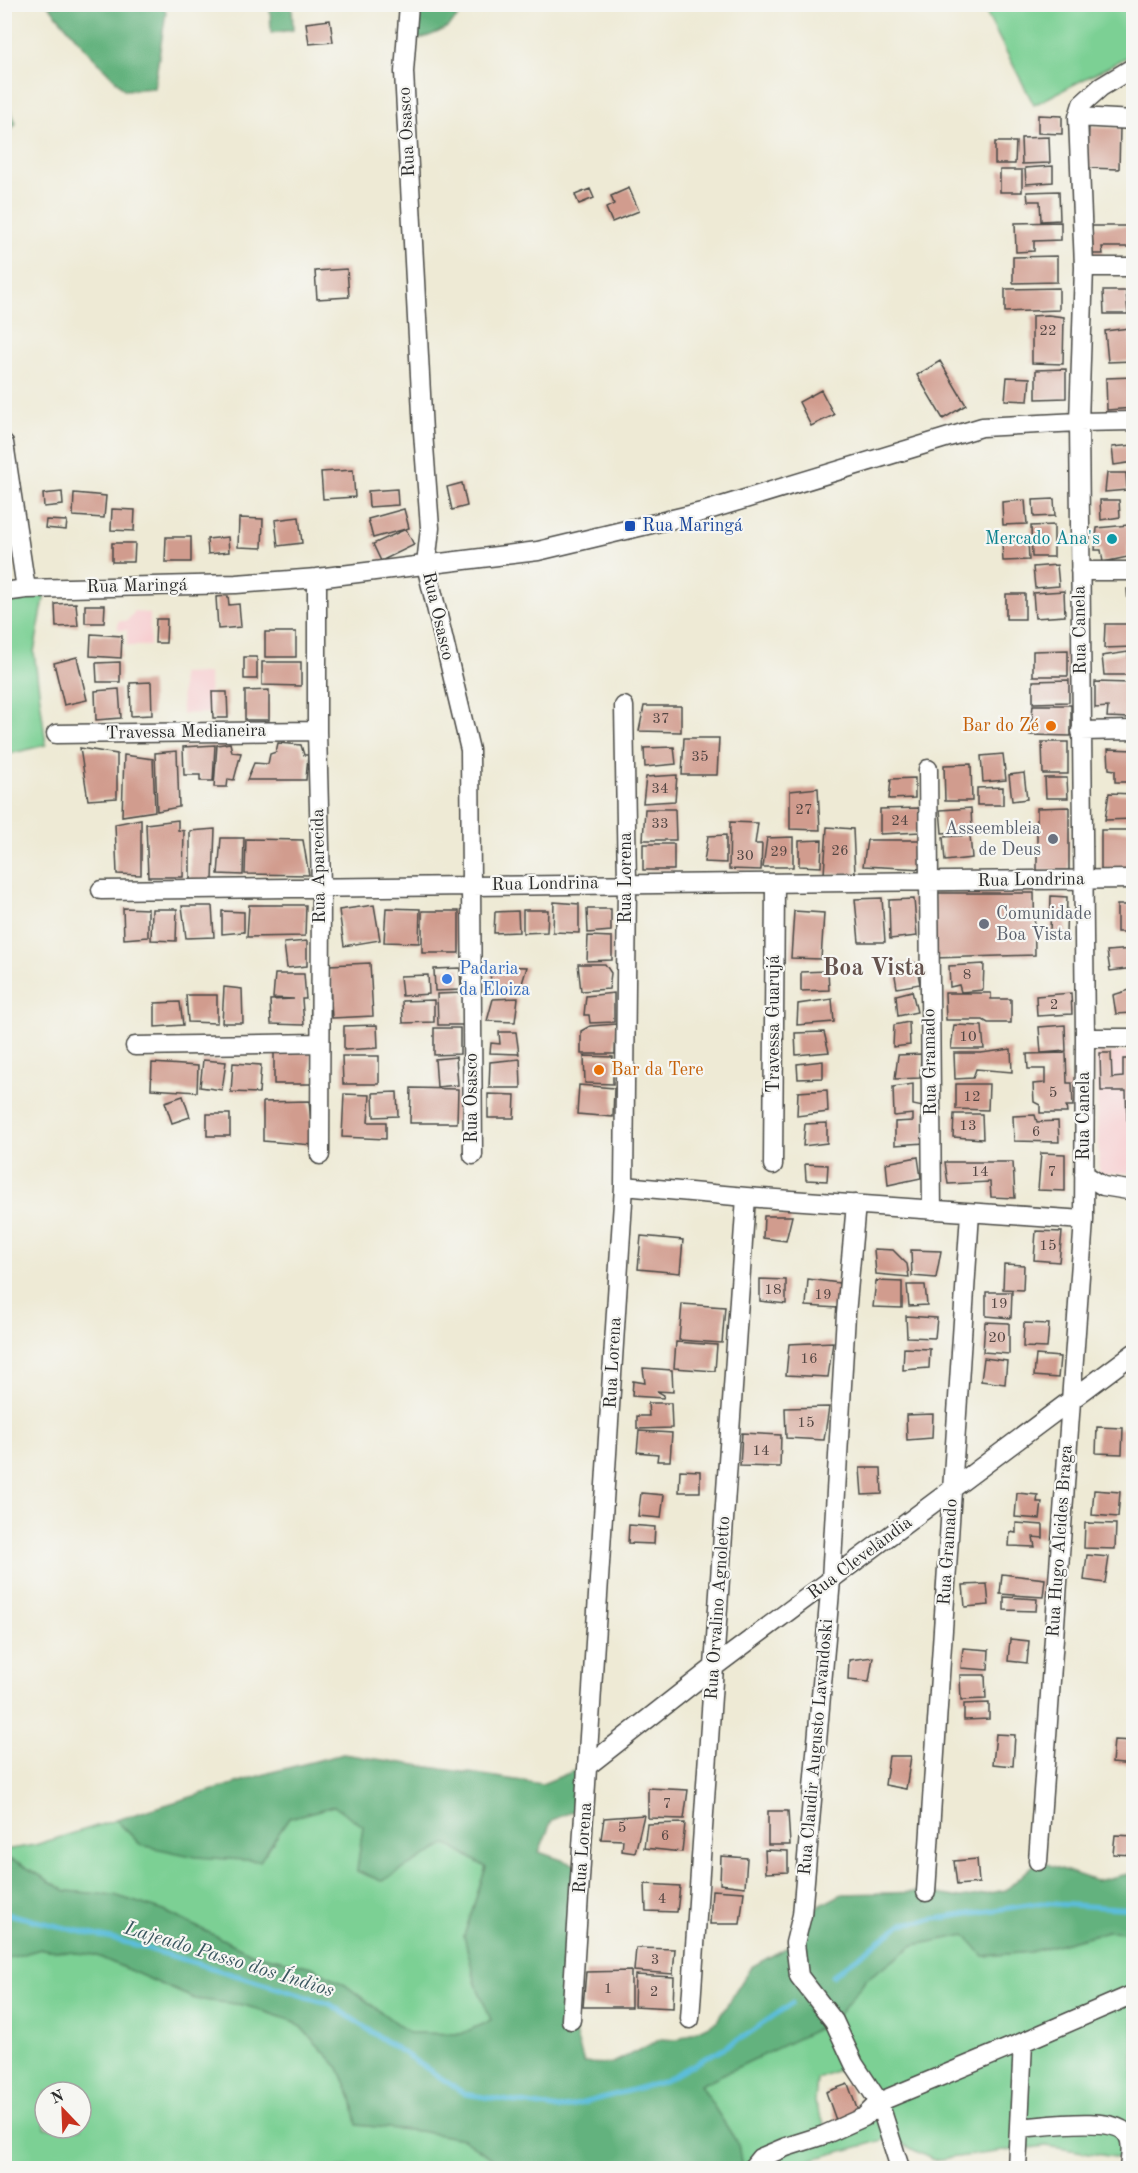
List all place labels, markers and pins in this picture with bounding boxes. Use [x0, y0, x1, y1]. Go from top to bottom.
place label: Rua Maringá [642, 517, 743, 535]
marker: Rua Maringá [623, 519, 637, 533]
place label: Mercado Ana's [985, 530, 1100, 548]
marker: Mercado Ana's [1105, 532, 1119, 546]
place label: Bar do Zé [962, 717, 1039, 735]
marker: Bar do Zé [1044, 719, 1058, 733]
place label: Asseembleia de Deus [945, 820, 1041, 859]
marker: Asseembleia de Deus [1046, 832, 1060, 846]
place label: Comunidade Boa Vista [996, 905, 1091, 944]
marker: Comunidade Boa Vista [977, 917, 991, 931]
place label: Padaria da Eloiza [459, 960, 530, 999]
marker: Padaria da Eloiza [440, 972, 454, 986]
place label: Bar da Tere [611, 1061, 704, 1079]
marker: Bar da Tere [592, 1063, 606, 1077]

